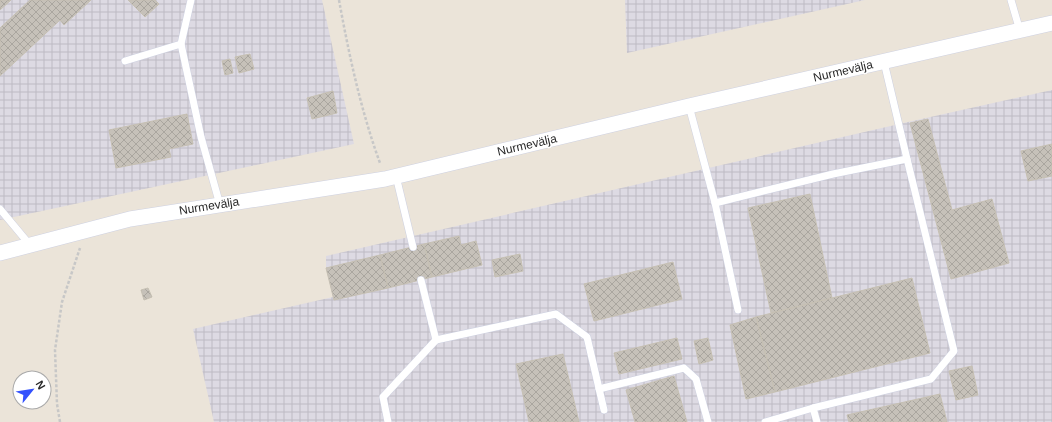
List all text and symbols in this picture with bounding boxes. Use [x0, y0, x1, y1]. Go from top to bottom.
street label: Nurmevälja [812, 57, 874, 85]
street label: Nurmevälja [496, 131, 558, 159]
street label: Nurmevälja [178, 194, 240, 218]
north arrow [12, 370, 52, 410]
text: N [33, 379, 48, 391]

